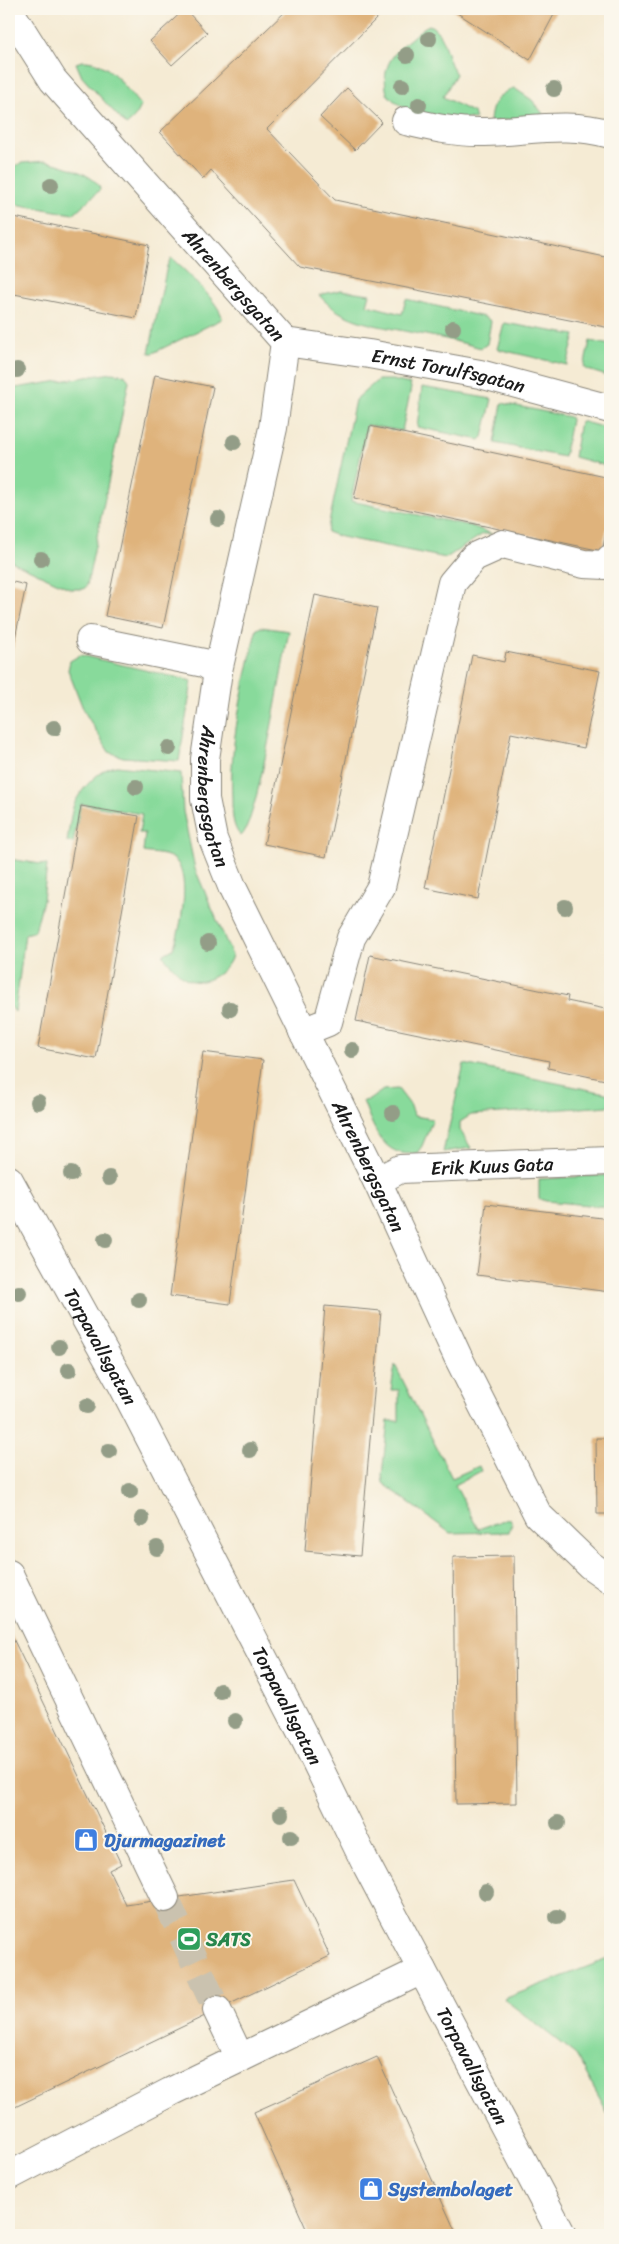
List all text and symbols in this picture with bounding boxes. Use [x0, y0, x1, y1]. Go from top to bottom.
street label: Ahrenbergsgatan [173, 219, 294, 349]
street label: Ernst Torulfsgatan [369, 339, 529, 402]
street label: Ahrenbergsgatan [188, 722, 239, 872]
street label: Ahrenbergsgatan [322, 1094, 414, 1238]
street label: Erik Kuus Gata [430, 1147, 554, 1185]
street label: Torpavallsgatan [55, 1282, 146, 1411]
street label: Torpavallsgatan [243, 1640, 331, 1771]
place label: Djurmagazinet [104, 1824, 226, 1857]
shop icon: Djurmagazinet [73, 1827, 99, 1853]
place label: SATS [205, 1923, 251, 1956]
sports icon: SATS [176, 1926, 202, 1952]
street label: Torpavallsgatan [427, 2001, 517, 2131]
place label: Systembolaget [387, 2173, 514, 2206]
shop icon: Systembolaget [358, 2176, 384, 2202]

